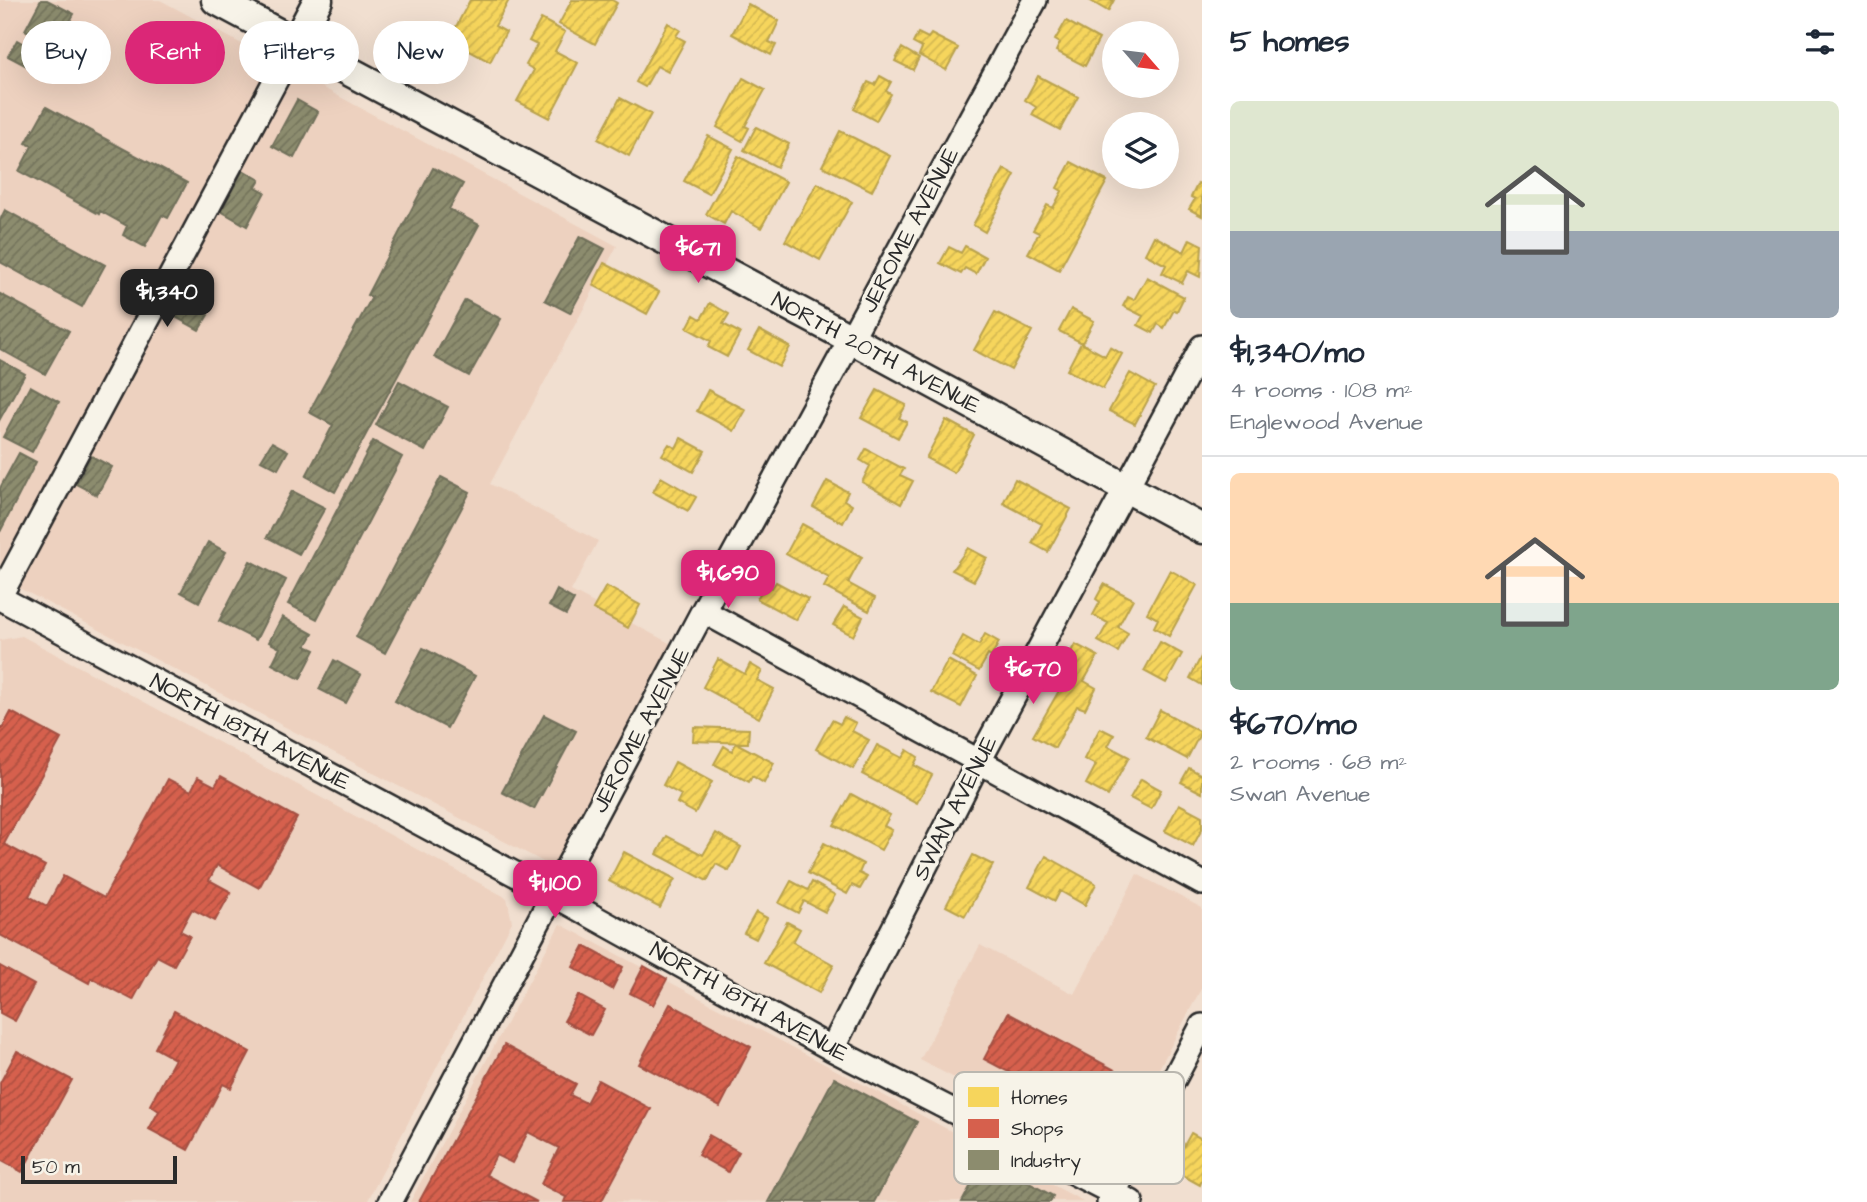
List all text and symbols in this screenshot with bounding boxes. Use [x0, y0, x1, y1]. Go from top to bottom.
chip: Buy [21, 21, 111, 84]
chip: Rent [125, 21, 225, 84]
chip: Filters [239, 21, 359, 84]
chip: New [373, 21, 469, 84]
north arrow [1102, 21, 1180, 98]
map controls [1102, 21, 1179, 189]
text: 5 homes [1230, 21, 1350, 63]
icon: filters [1801, 23, 1839, 61]
button: layers [1102, 112, 1179, 189]
street label: JEROME AVENUE [853, 141, 967, 318]
icon: home [1472, 147, 1598, 273]
pin: $671 [657, 226, 739, 285]
text: $671 [676, 232, 720, 264]
pin: $1,340 [110, 270, 224, 329]
text: $1,340 [136, 276, 198, 308]
street label: NORTH 20TH AVENUE [766, 284, 987, 422]
text: $1,340/mo [1230, 332, 1364, 374]
text: 4 rooms · 108 m² [1230, 374, 1413, 406]
text: Englewood Avenue [1230, 406, 1423, 438]
icon: home [1472, 519, 1598, 645]
pin: $1,690 [671, 550, 785, 610]
text: $1,690 [697, 557, 759, 589]
street label: JEROME AVENUE [584, 641, 698, 818]
pin: $670 [992, 646, 1074, 706]
text: $670 [1005, 653, 1061, 685]
street label: NORTH 18TH AVENUE [144, 666, 356, 799]
text: $670/mo [1230, 704, 1357, 746]
street label: SWAN AVENUE [905, 730, 1005, 886]
text: 2 rooms · 68 m² [1230, 746, 1407, 778]
text: Swan Avenue [1230, 778, 1371, 810]
pin: $1,100 [498, 860, 612, 920]
text: $1,100 [529, 867, 581, 899]
street label: NORTH 18TH AVENUE [644, 934, 854, 1070]
legend [954, 1072, 1184, 1184]
text: Homes [1011, 1085, 1068, 1112]
text: Shops [1011, 1116, 1063, 1143]
text: Industry [1011, 1148, 1081, 1176]
scale bar [21, 1153, 177, 1185]
text: 50 m [32, 1154, 80, 1181]

